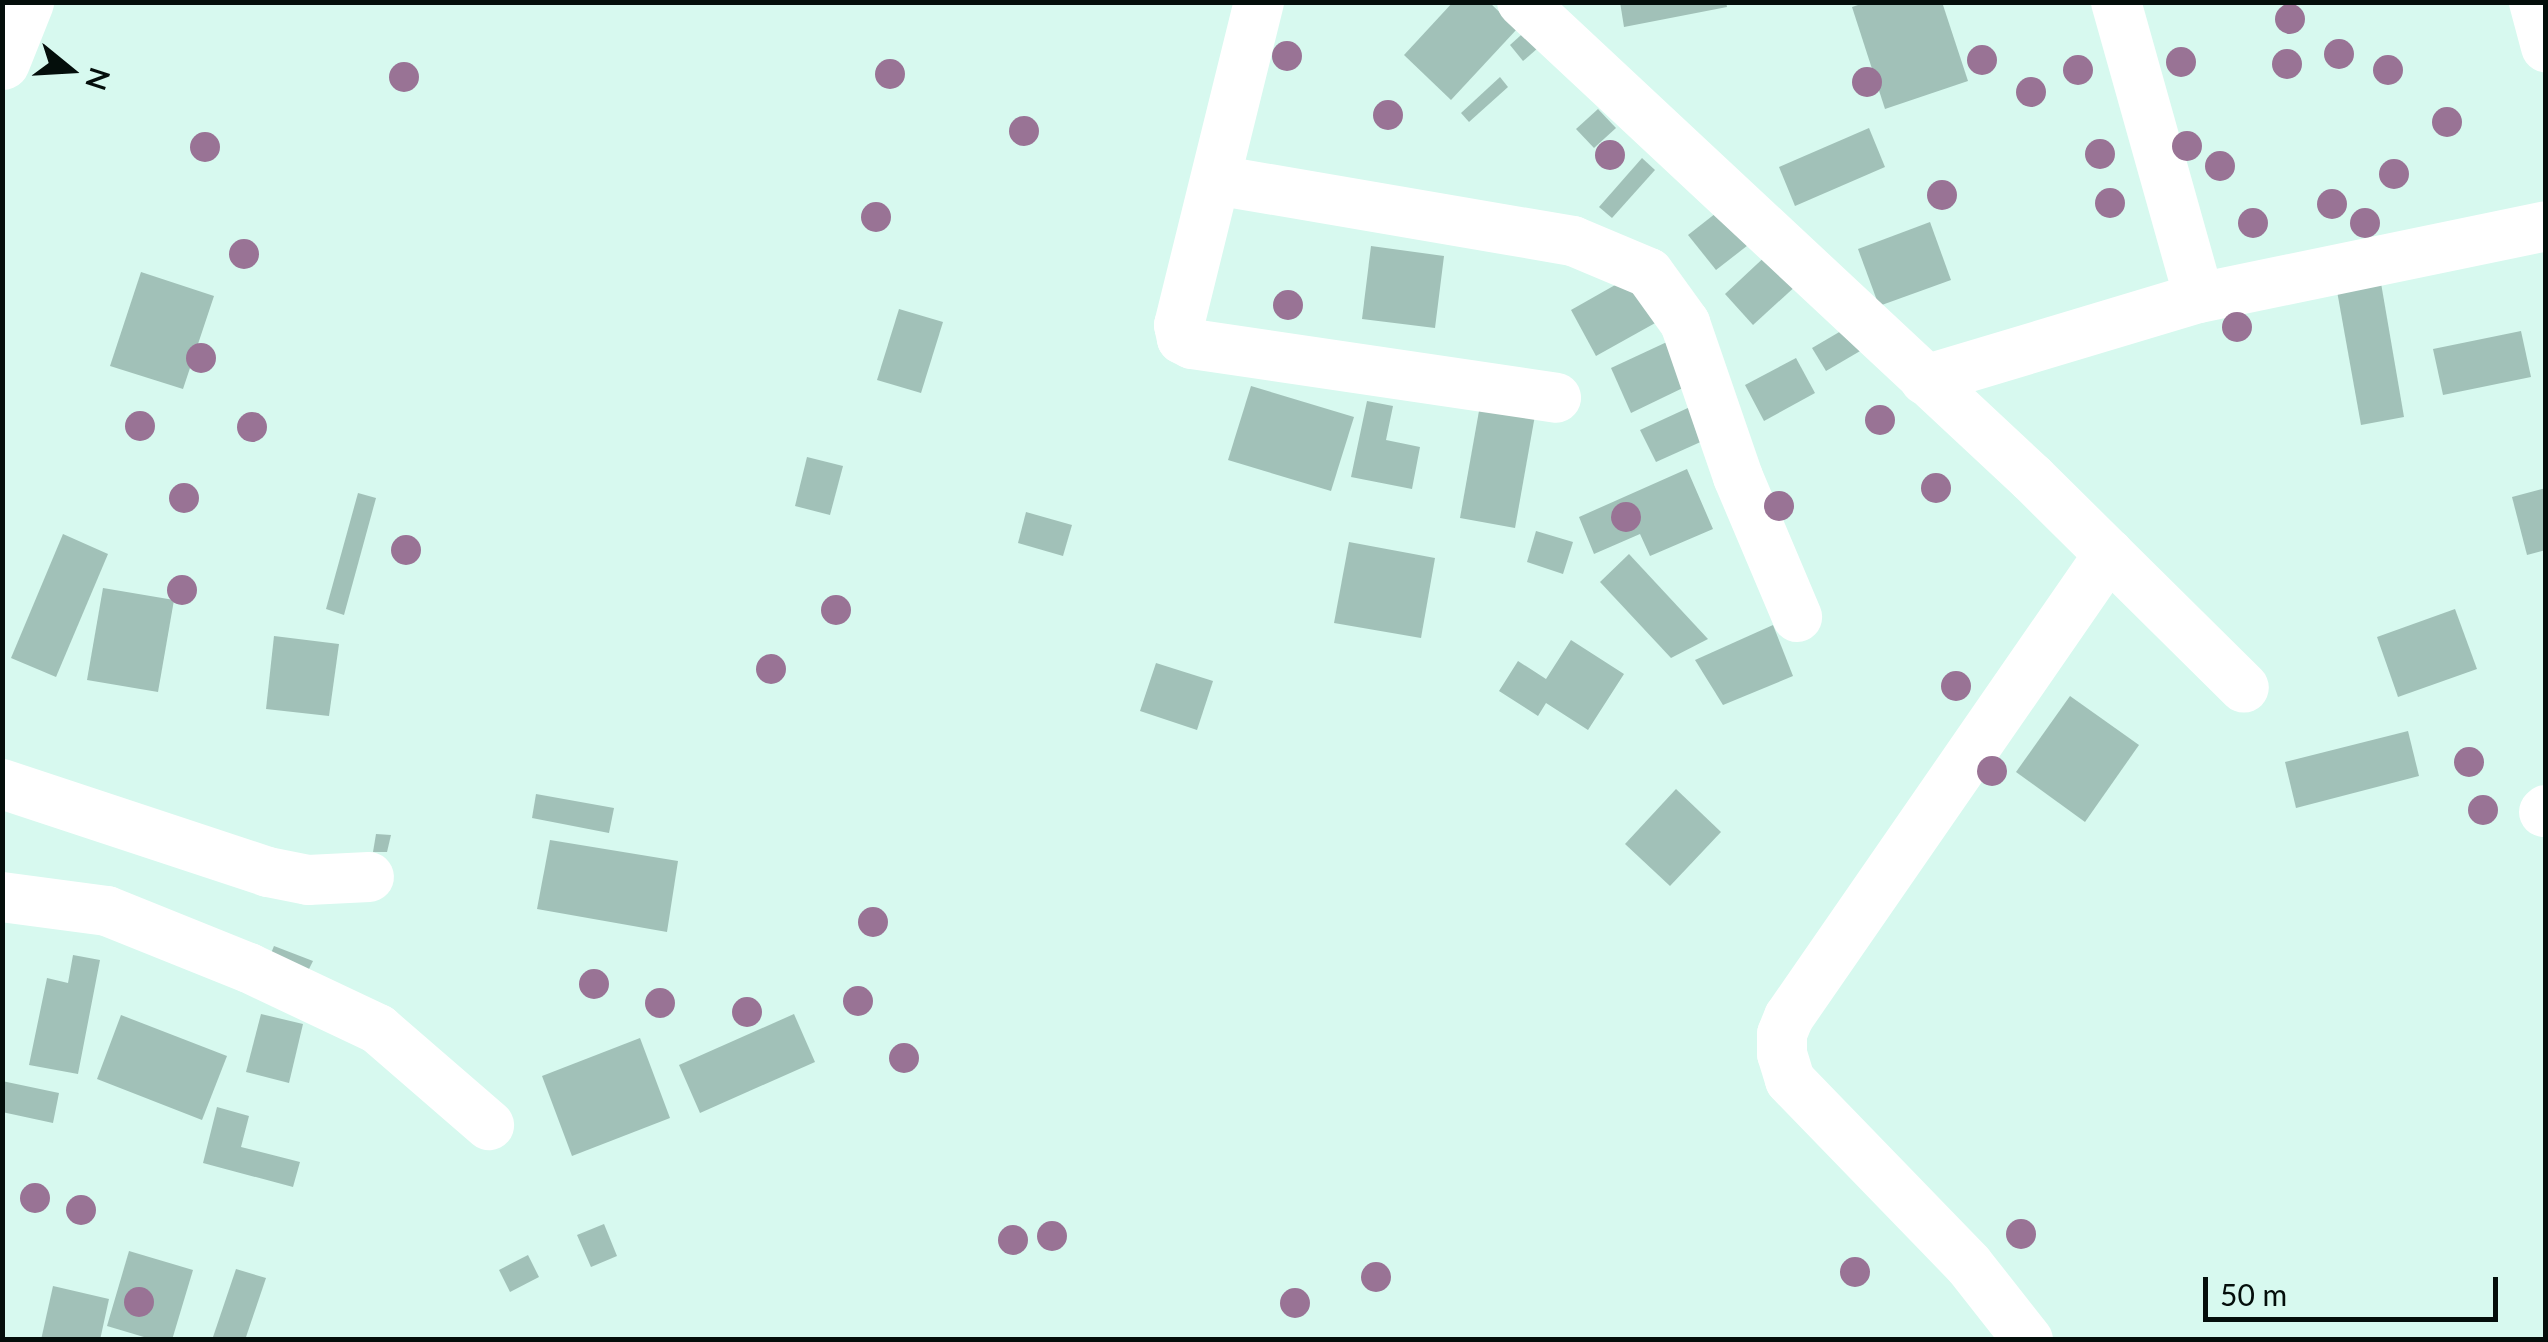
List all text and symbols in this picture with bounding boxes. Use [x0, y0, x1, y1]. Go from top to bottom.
north arrow [20, 20, 120, 120]
text: N [79, 64, 118, 95]
scale bar [2208, 1257, 2503, 1319]
text: 50 m [2220, 1276, 2287, 1312]

